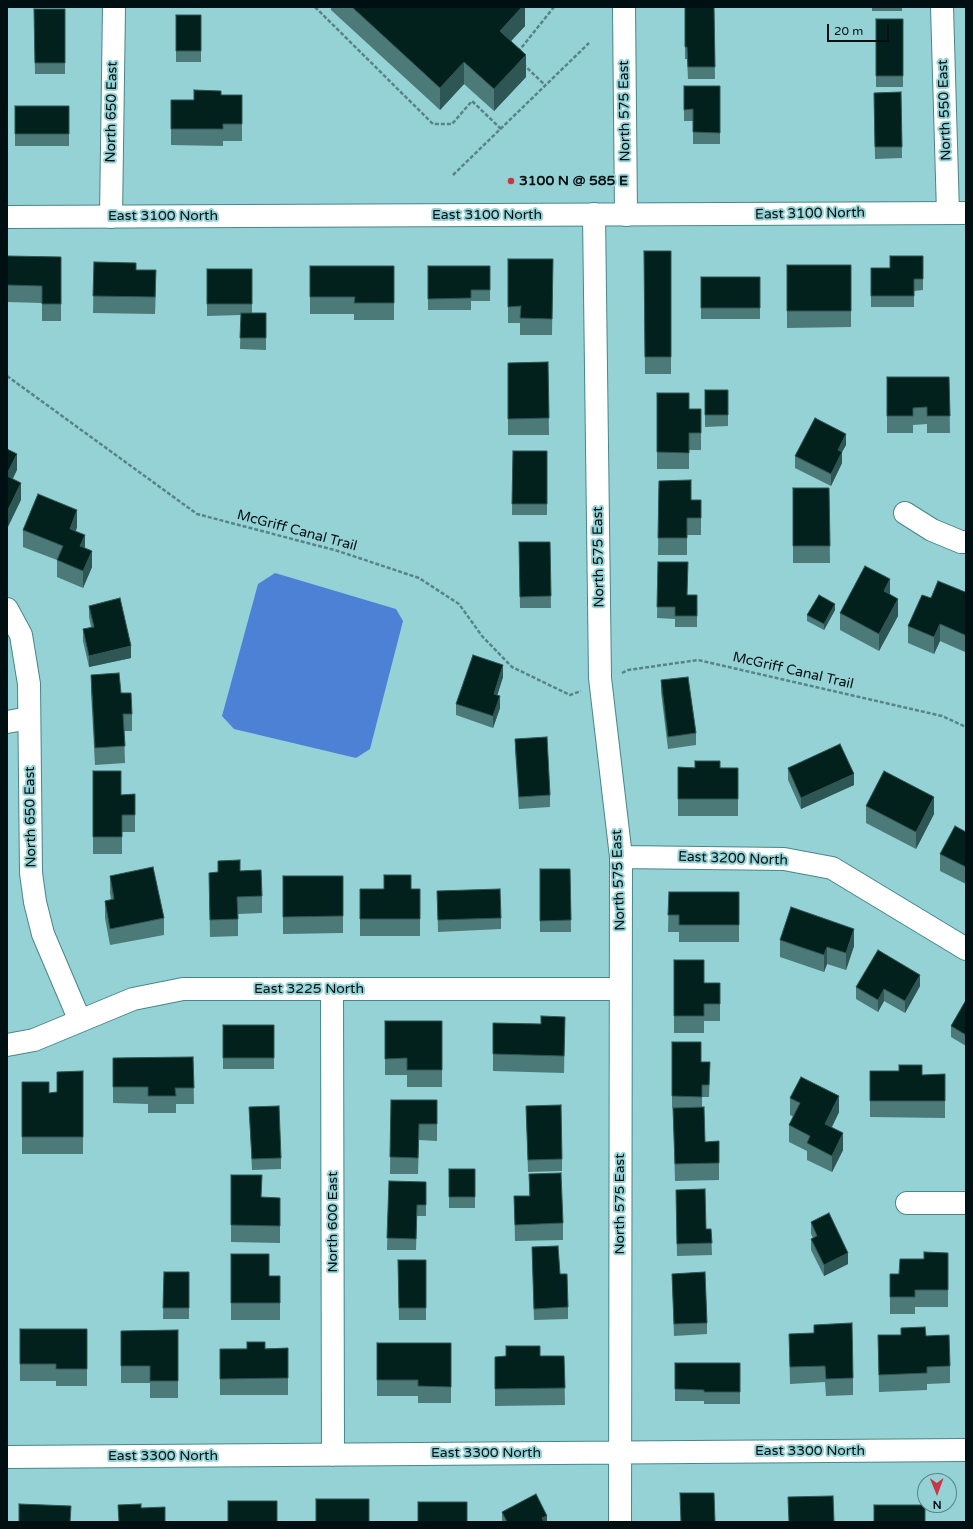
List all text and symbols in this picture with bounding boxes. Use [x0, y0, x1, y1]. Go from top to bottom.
scale bar [829, 16, 891, 42]
text: 20 m [834, 24, 863, 38]
street label: North 550 East [935, 59, 955, 161]
street label: North 575 East [616, 60, 634, 162]
street label: North 650 East [103, 61, 121, 163]
place label: 3100 N @ 585 E [519, 173, 628, 189]
marker: 3100 N @ 585 E [506, 176, 516, 186]
street label: East 3100 North [755, 205, 865, 223]
street label: East 3100 North [432, 207, 542, 223]
street label: East 3100 North [108, 208, 218, 224]
street label: North 575 East [590, 506, 608, 608]
street label: McGriff Canal Trail [235, 507, 359, 555]
street label: McGriff Canal Trail [731, 649, 855, 693]
street label: North 650 East [22, 766, 40, 868]
street label: North 575 East [609, 829, 629, 931]
street label: East 3200 North [678, 849, 788, 869]
street label: East 3225 North [254, 981, 364, 997]
street label: North 575 East [612, 1153, 628, 1255]
street label: North 600 East [325, 1171, 341, 1273]
street label: East 3300 North [755, 1443, 865, 1459]
street label: East 3300 North [431, 1445, 541, 1461]
street label: East 3300 North [108, 1448, 218, 1464]
north arrow [917, 1473, 957, 1513]
text: N [933, 1498, 942, 1511]

